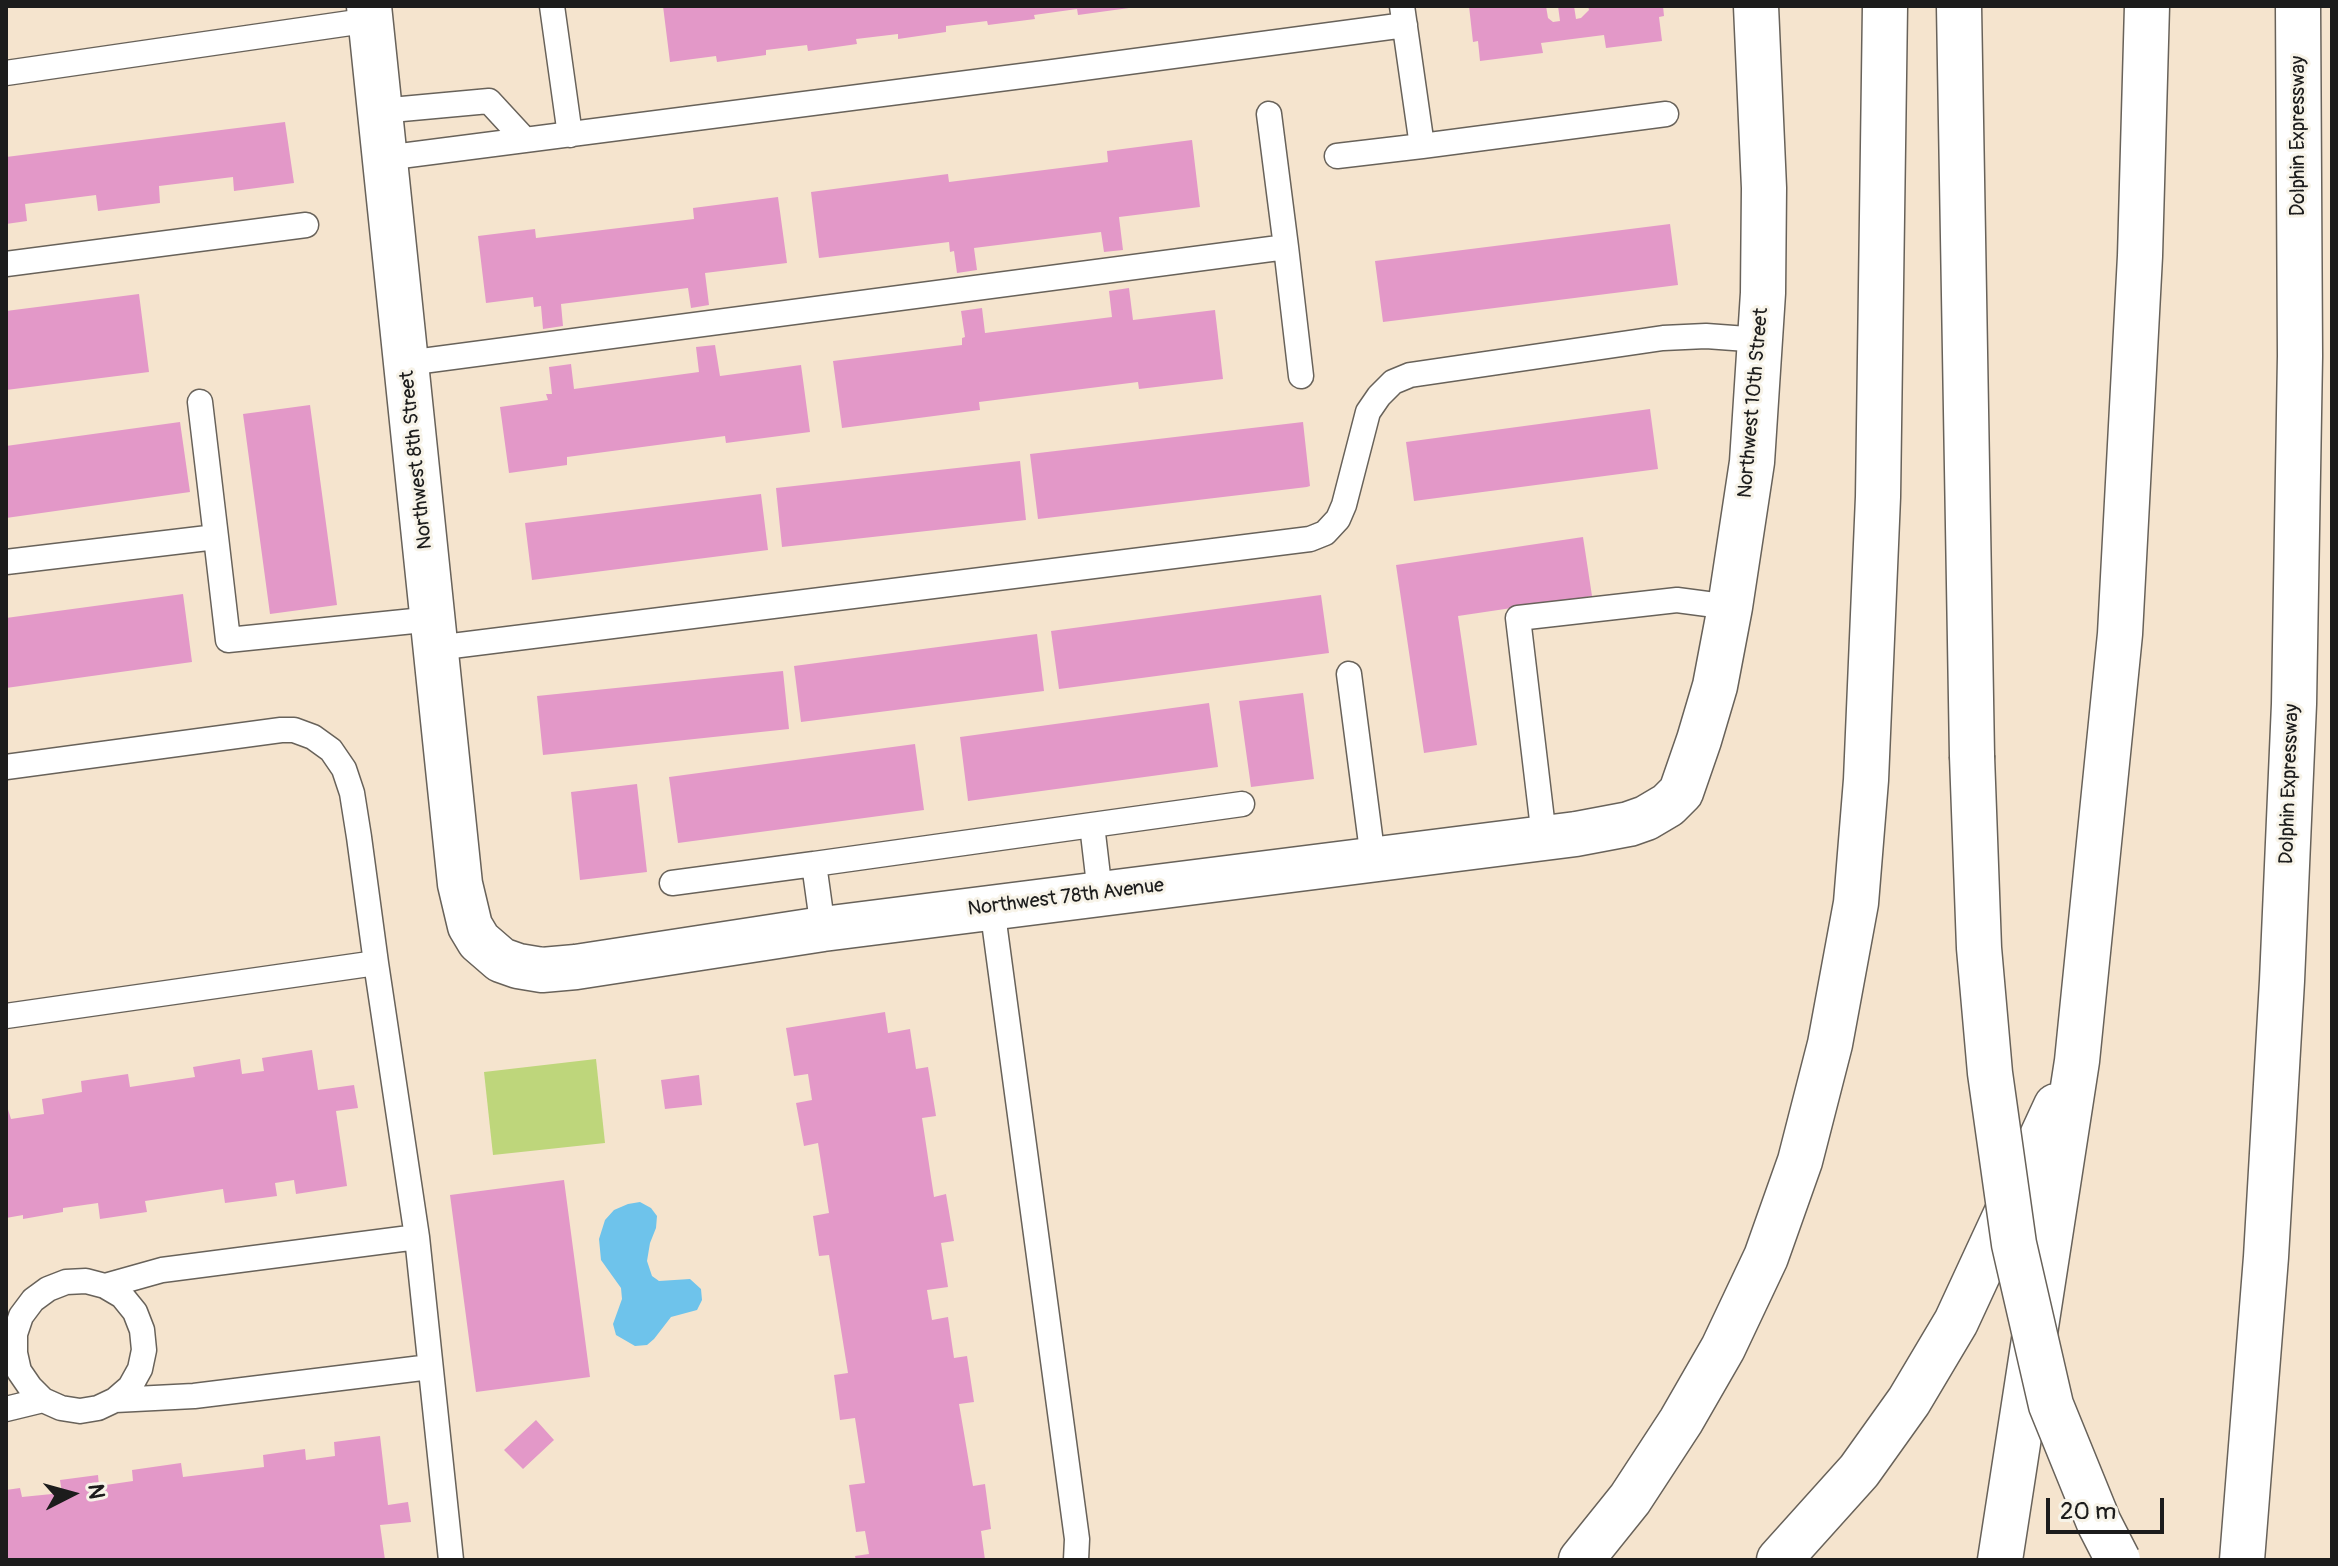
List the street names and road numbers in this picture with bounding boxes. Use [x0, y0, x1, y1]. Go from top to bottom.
street label: Dolphin Expressway [2287, 56, 2311, 216]
street label: Northwest 10th Street [1734, 307, 1774, 499]
street label: Northwest 8th Street [396, 369, 438, 551]
street label: Dolphin Expressway [2275, 703, 2305, 865]
street label: Northwest 78th Avenue [967, 874, 1165, 922]

